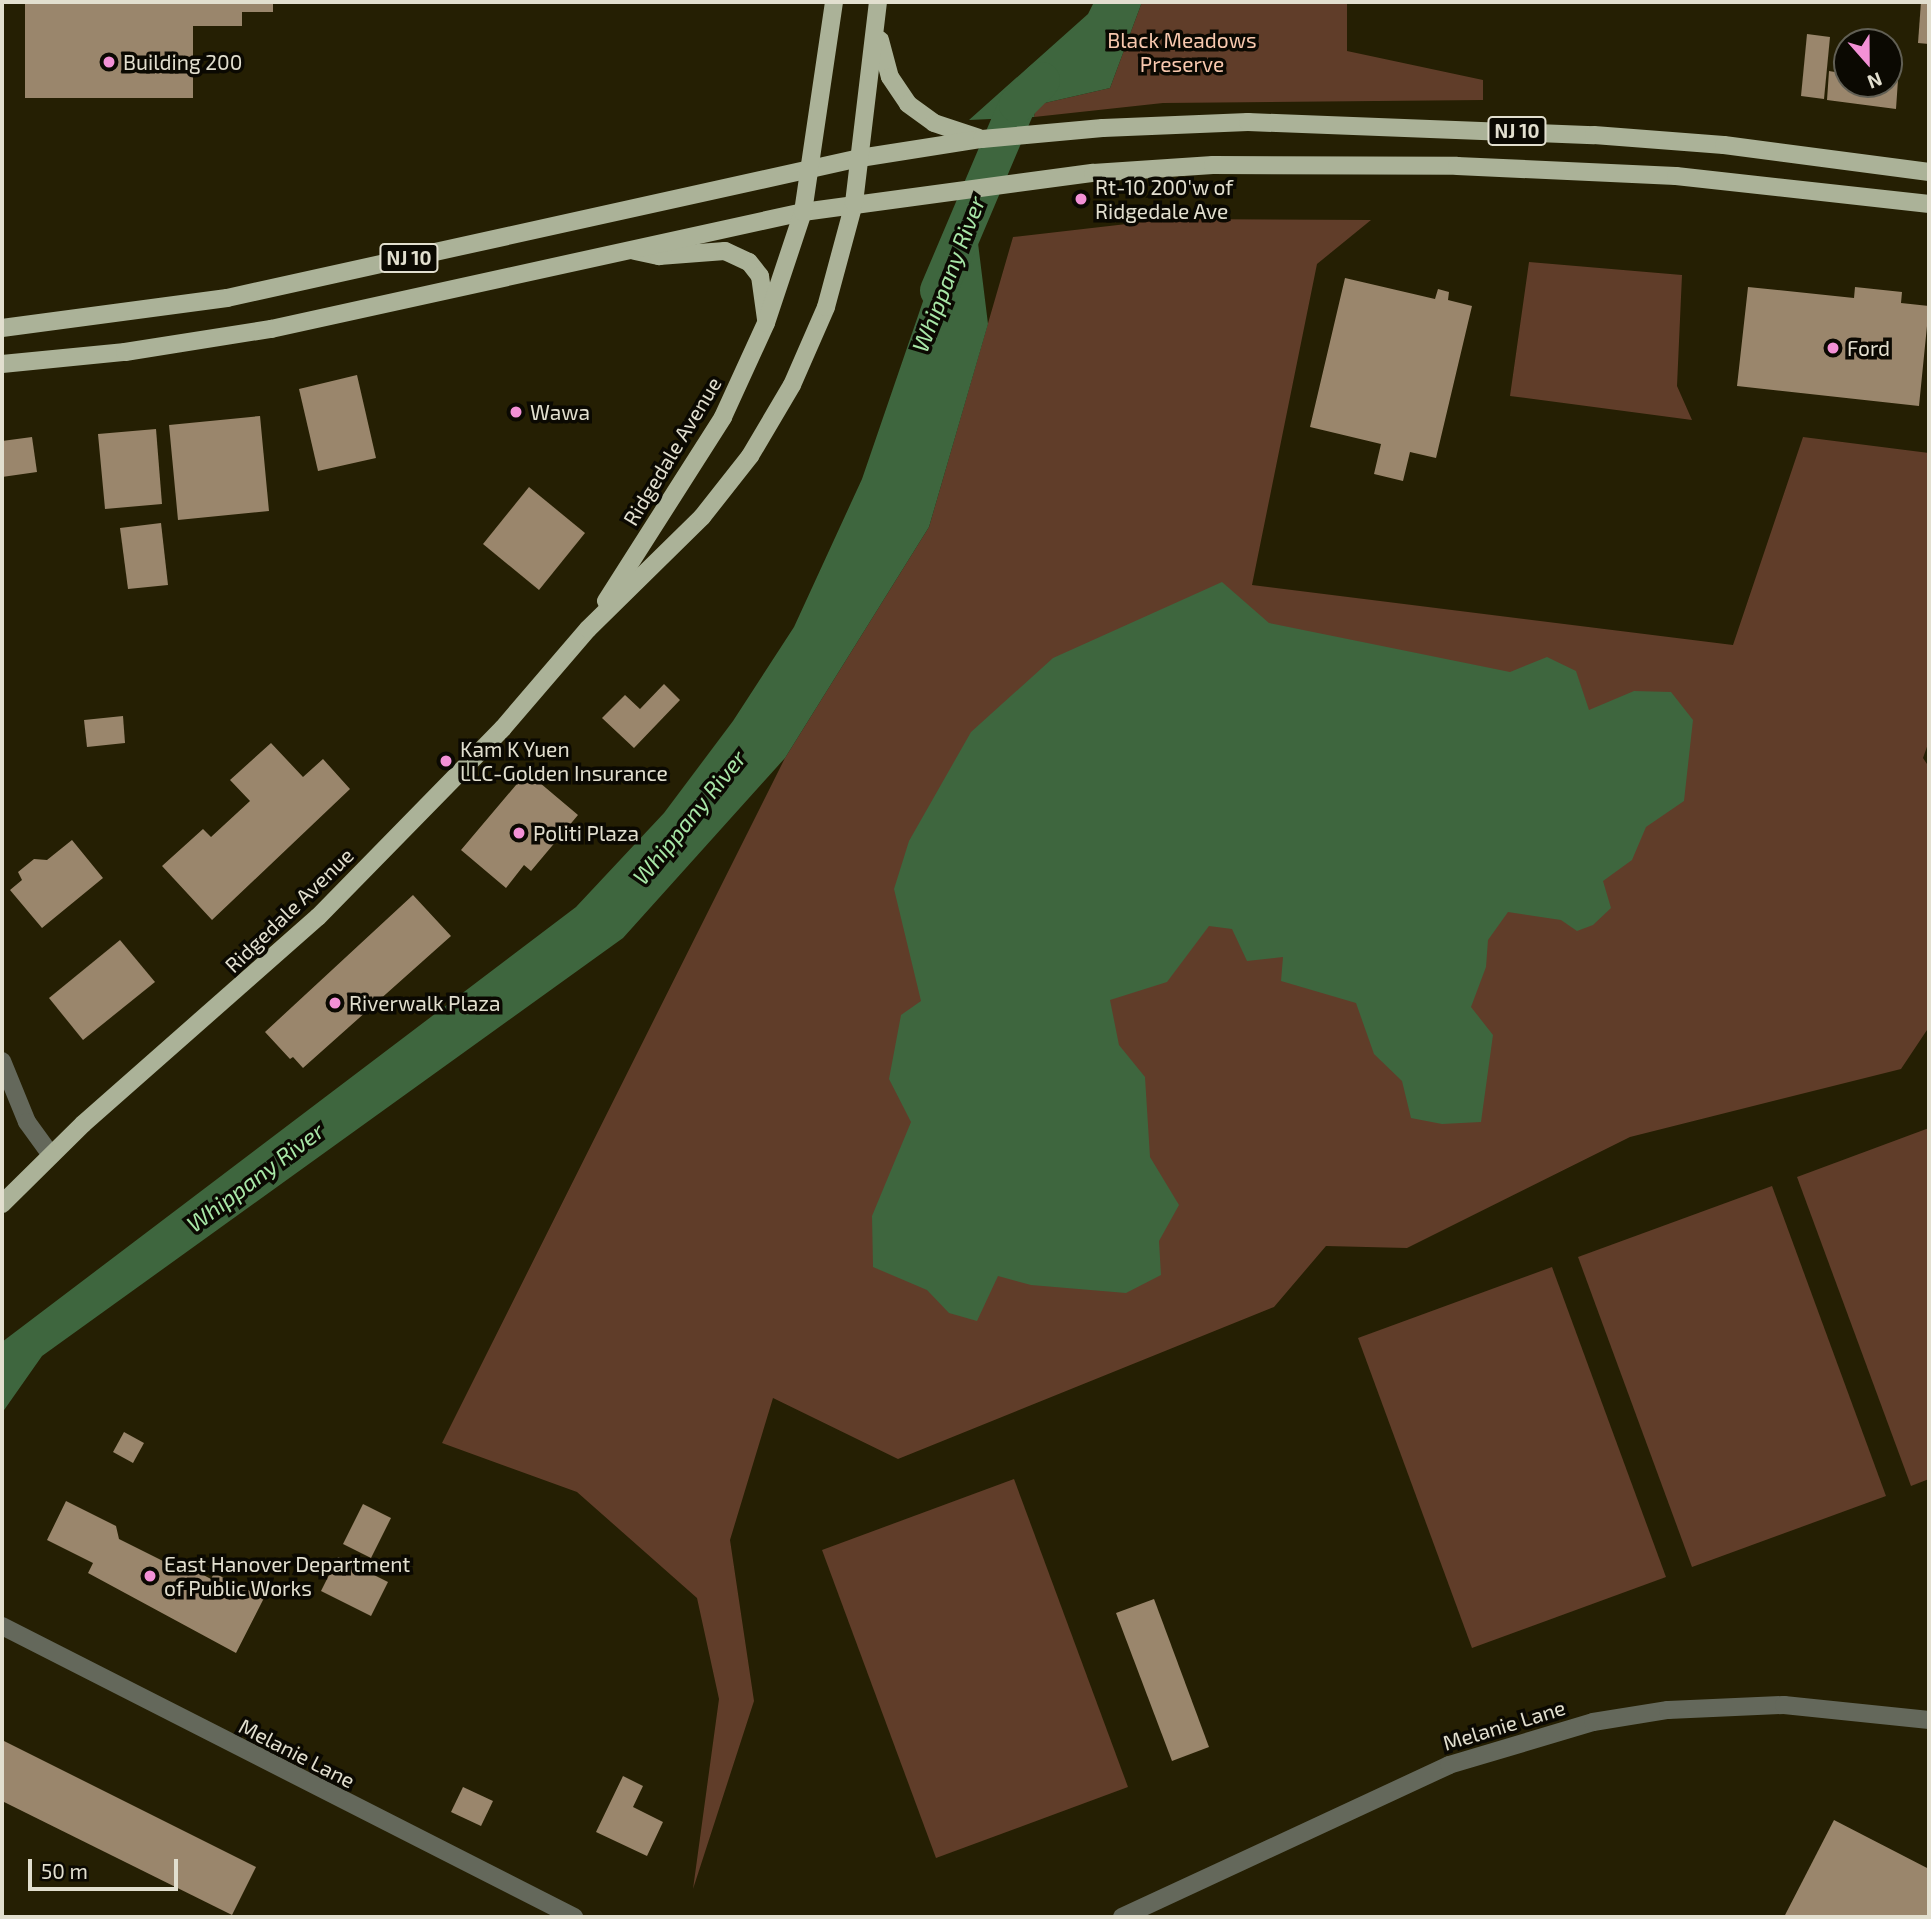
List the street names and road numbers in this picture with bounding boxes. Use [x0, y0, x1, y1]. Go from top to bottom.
road number: NJ 10 [1487, 116, 1547, 146]
road number: NJ 10 [379, 242, 439, 274]
street label: Ridgedale Avenue [618, 372, 726, 530]
street label: Ridgedale Avenue [219, 842, 359, 978]
street label: Melanie Lane [1440, 1694, 1568, 1756]
street label: Melanie Lane [235, 1713, 359, 1793]

